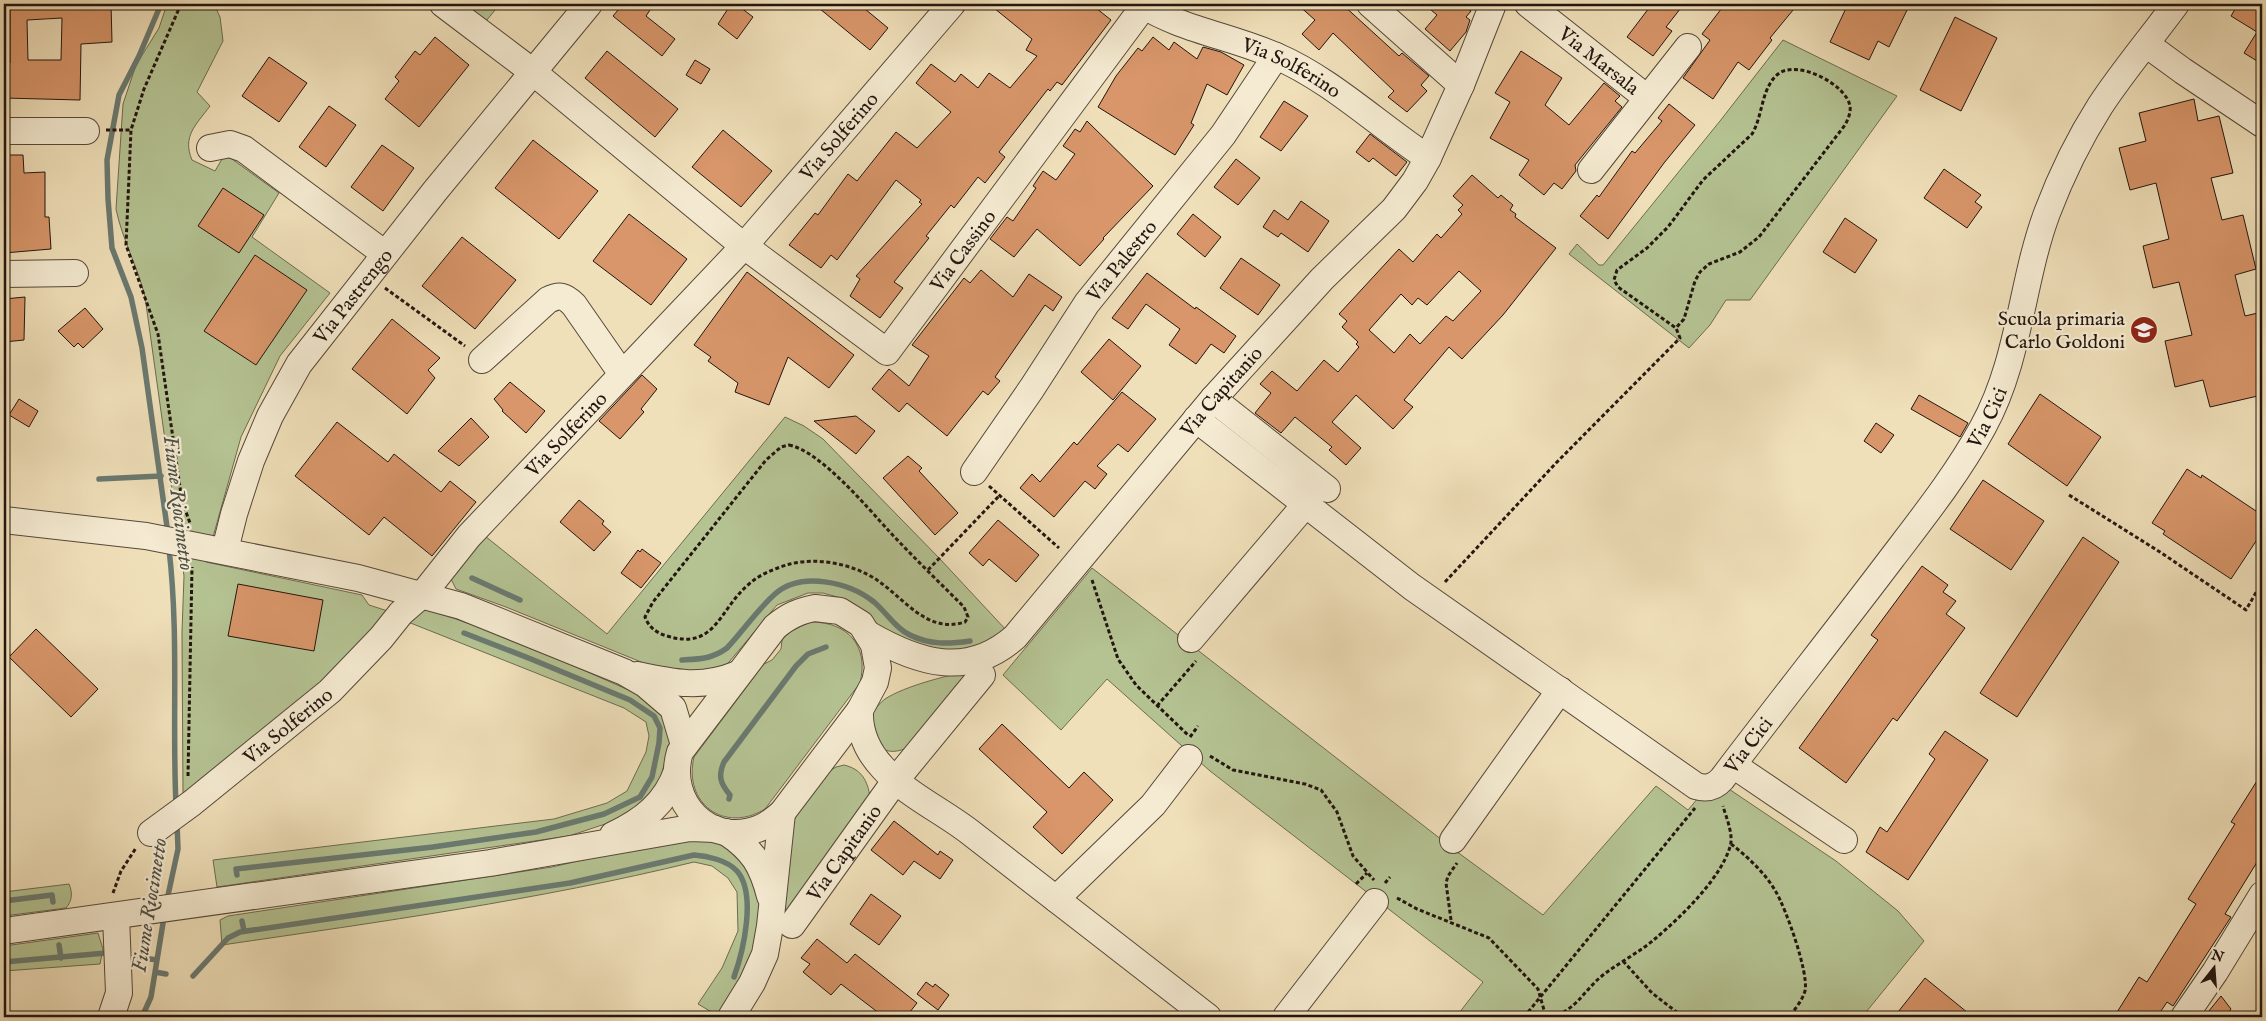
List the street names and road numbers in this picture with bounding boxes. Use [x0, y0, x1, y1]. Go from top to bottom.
street label: Via Marsala [1552, 21, 1644, 101]
street label: Via Solferino [1238, 33, 1346, 104]
street label: Via Solferino [794, 87, 885, 187]
street label: Via Cassino [925, 205, 1002, 298]
street label: Via Palestro [1081, 215, 1163, 308]
street label: Via Pastrengo [308, 244, 399, 350]
street label: Via Capitanio [1175, 341, 1269, 443]
street label: Via Cici [1962, 384, 2014, 454]
street label: Via Solferino [520, 387, 614, 484]
street label: Via Solferino [238, 683, 339, 771]
street label: Via Cici [1719, 712, 1779, 780]
street label: Via Capitanio [801, 800, 888, 907]

